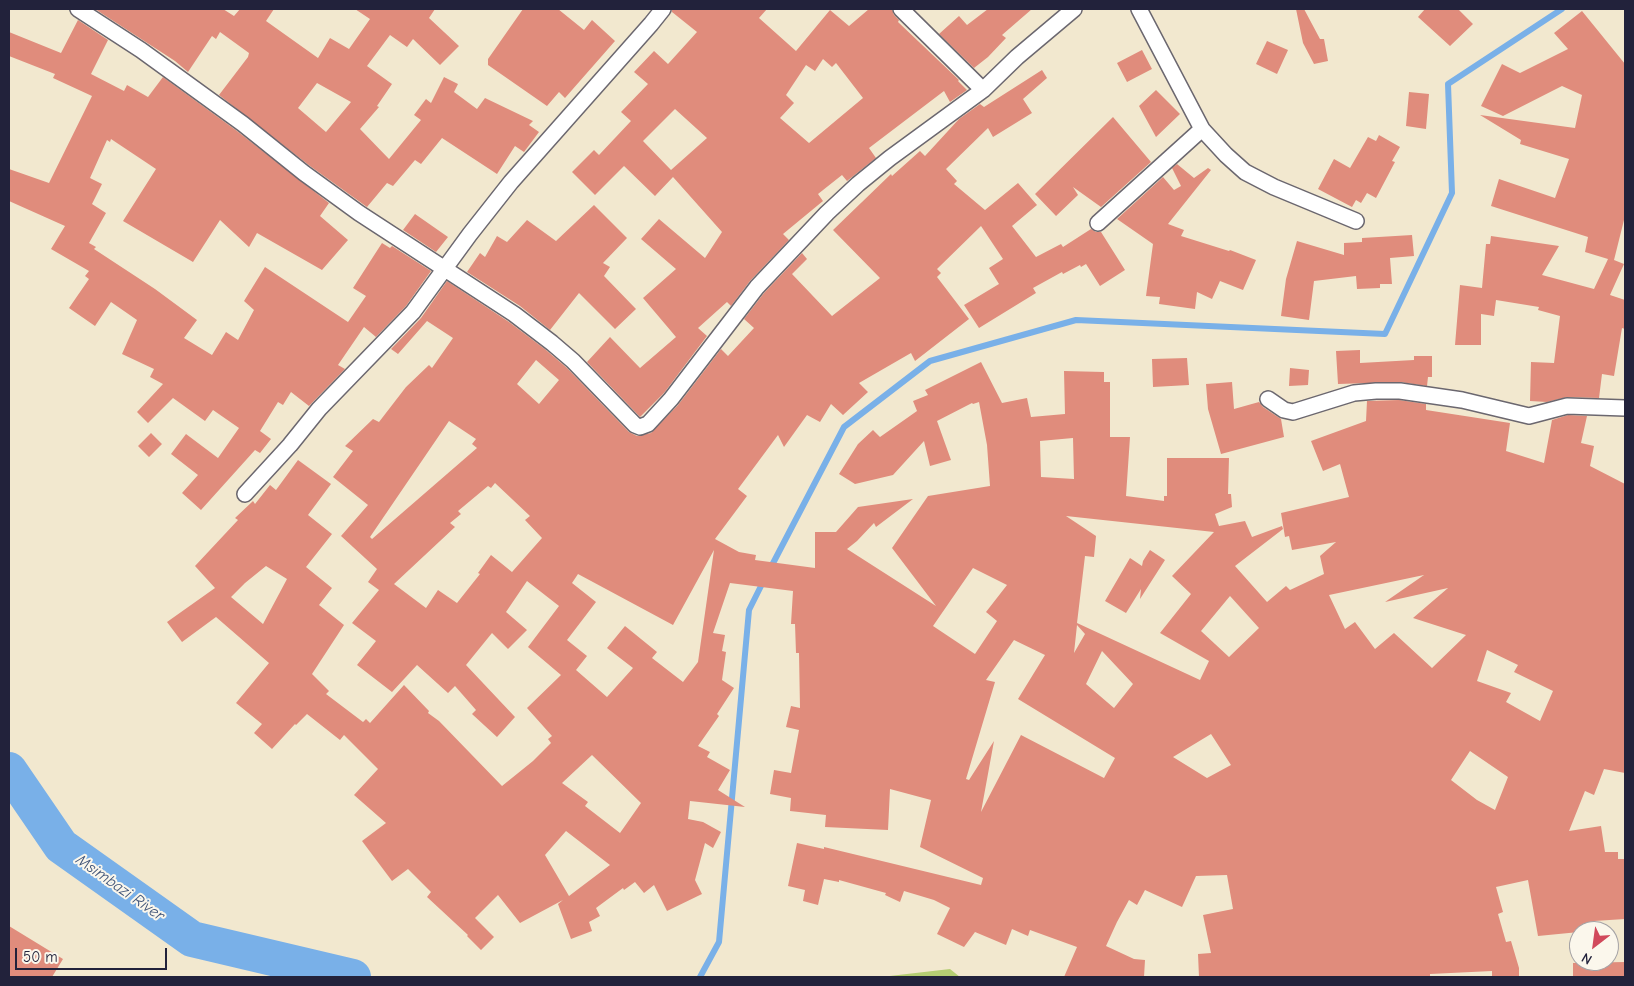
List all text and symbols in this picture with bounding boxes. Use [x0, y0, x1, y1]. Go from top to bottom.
water label: Msimbazi River [72, 850, 168, 926]
north arrow [1569, 921, 1619, 971]
scale bar [18, 938, 170, 970]
text: 50 m [23, 948, 58, 966]
text: N [1579, 949, 1595, 968]

